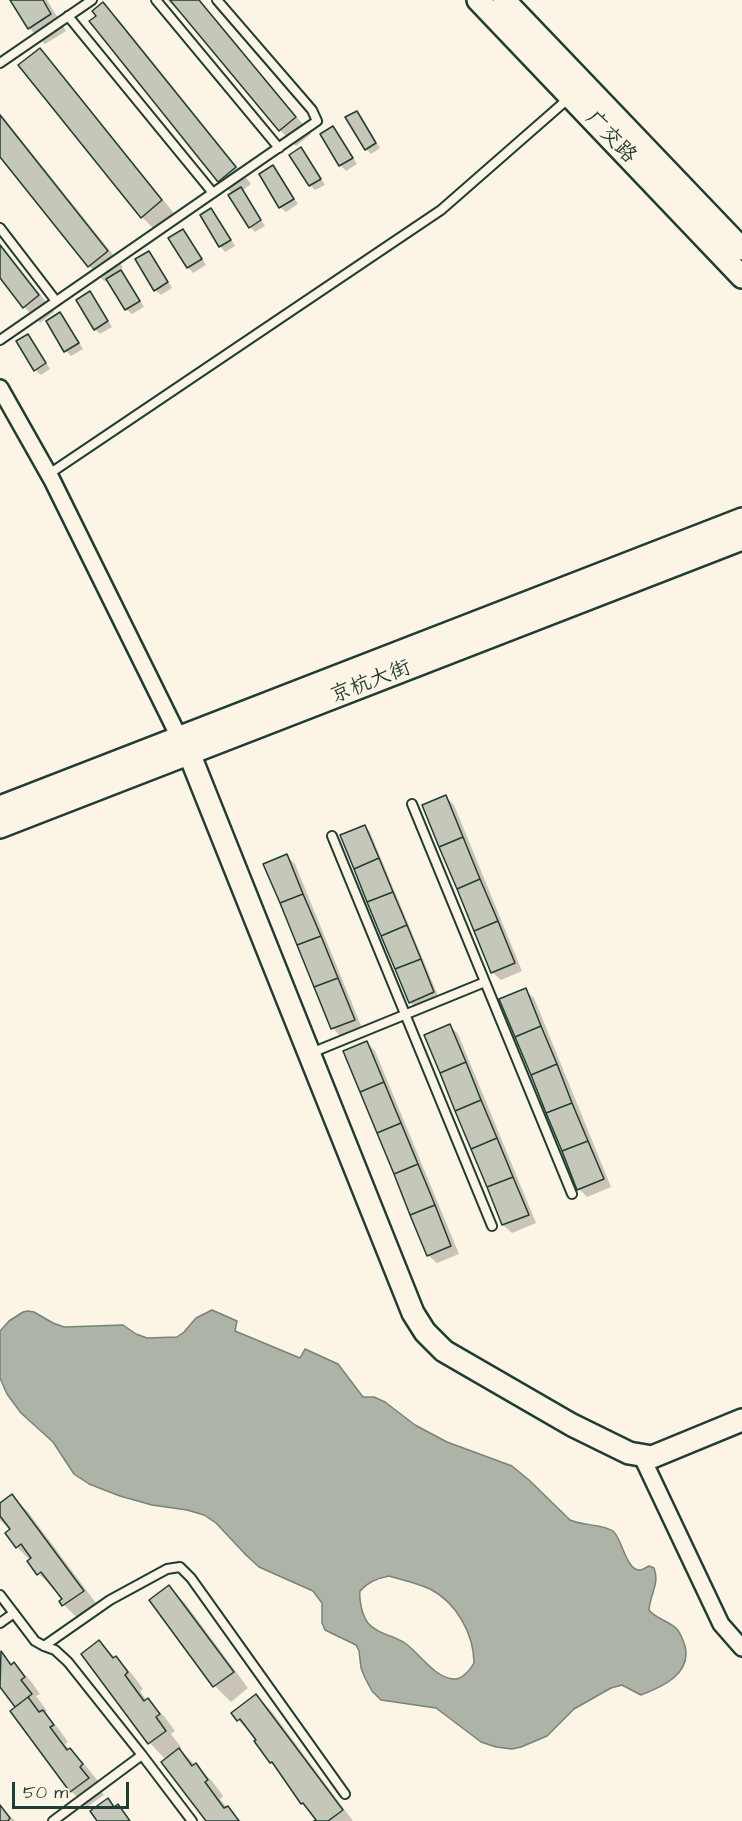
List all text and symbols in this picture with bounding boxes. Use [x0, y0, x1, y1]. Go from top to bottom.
street label: 广交路 [579, 107, 641, 169]
street label: 京杭大街 [327, 656, 415, 710]
scale bar [15, 1770, 132, 1808]
text: 50 m [23, 1780, 68, 1805]

